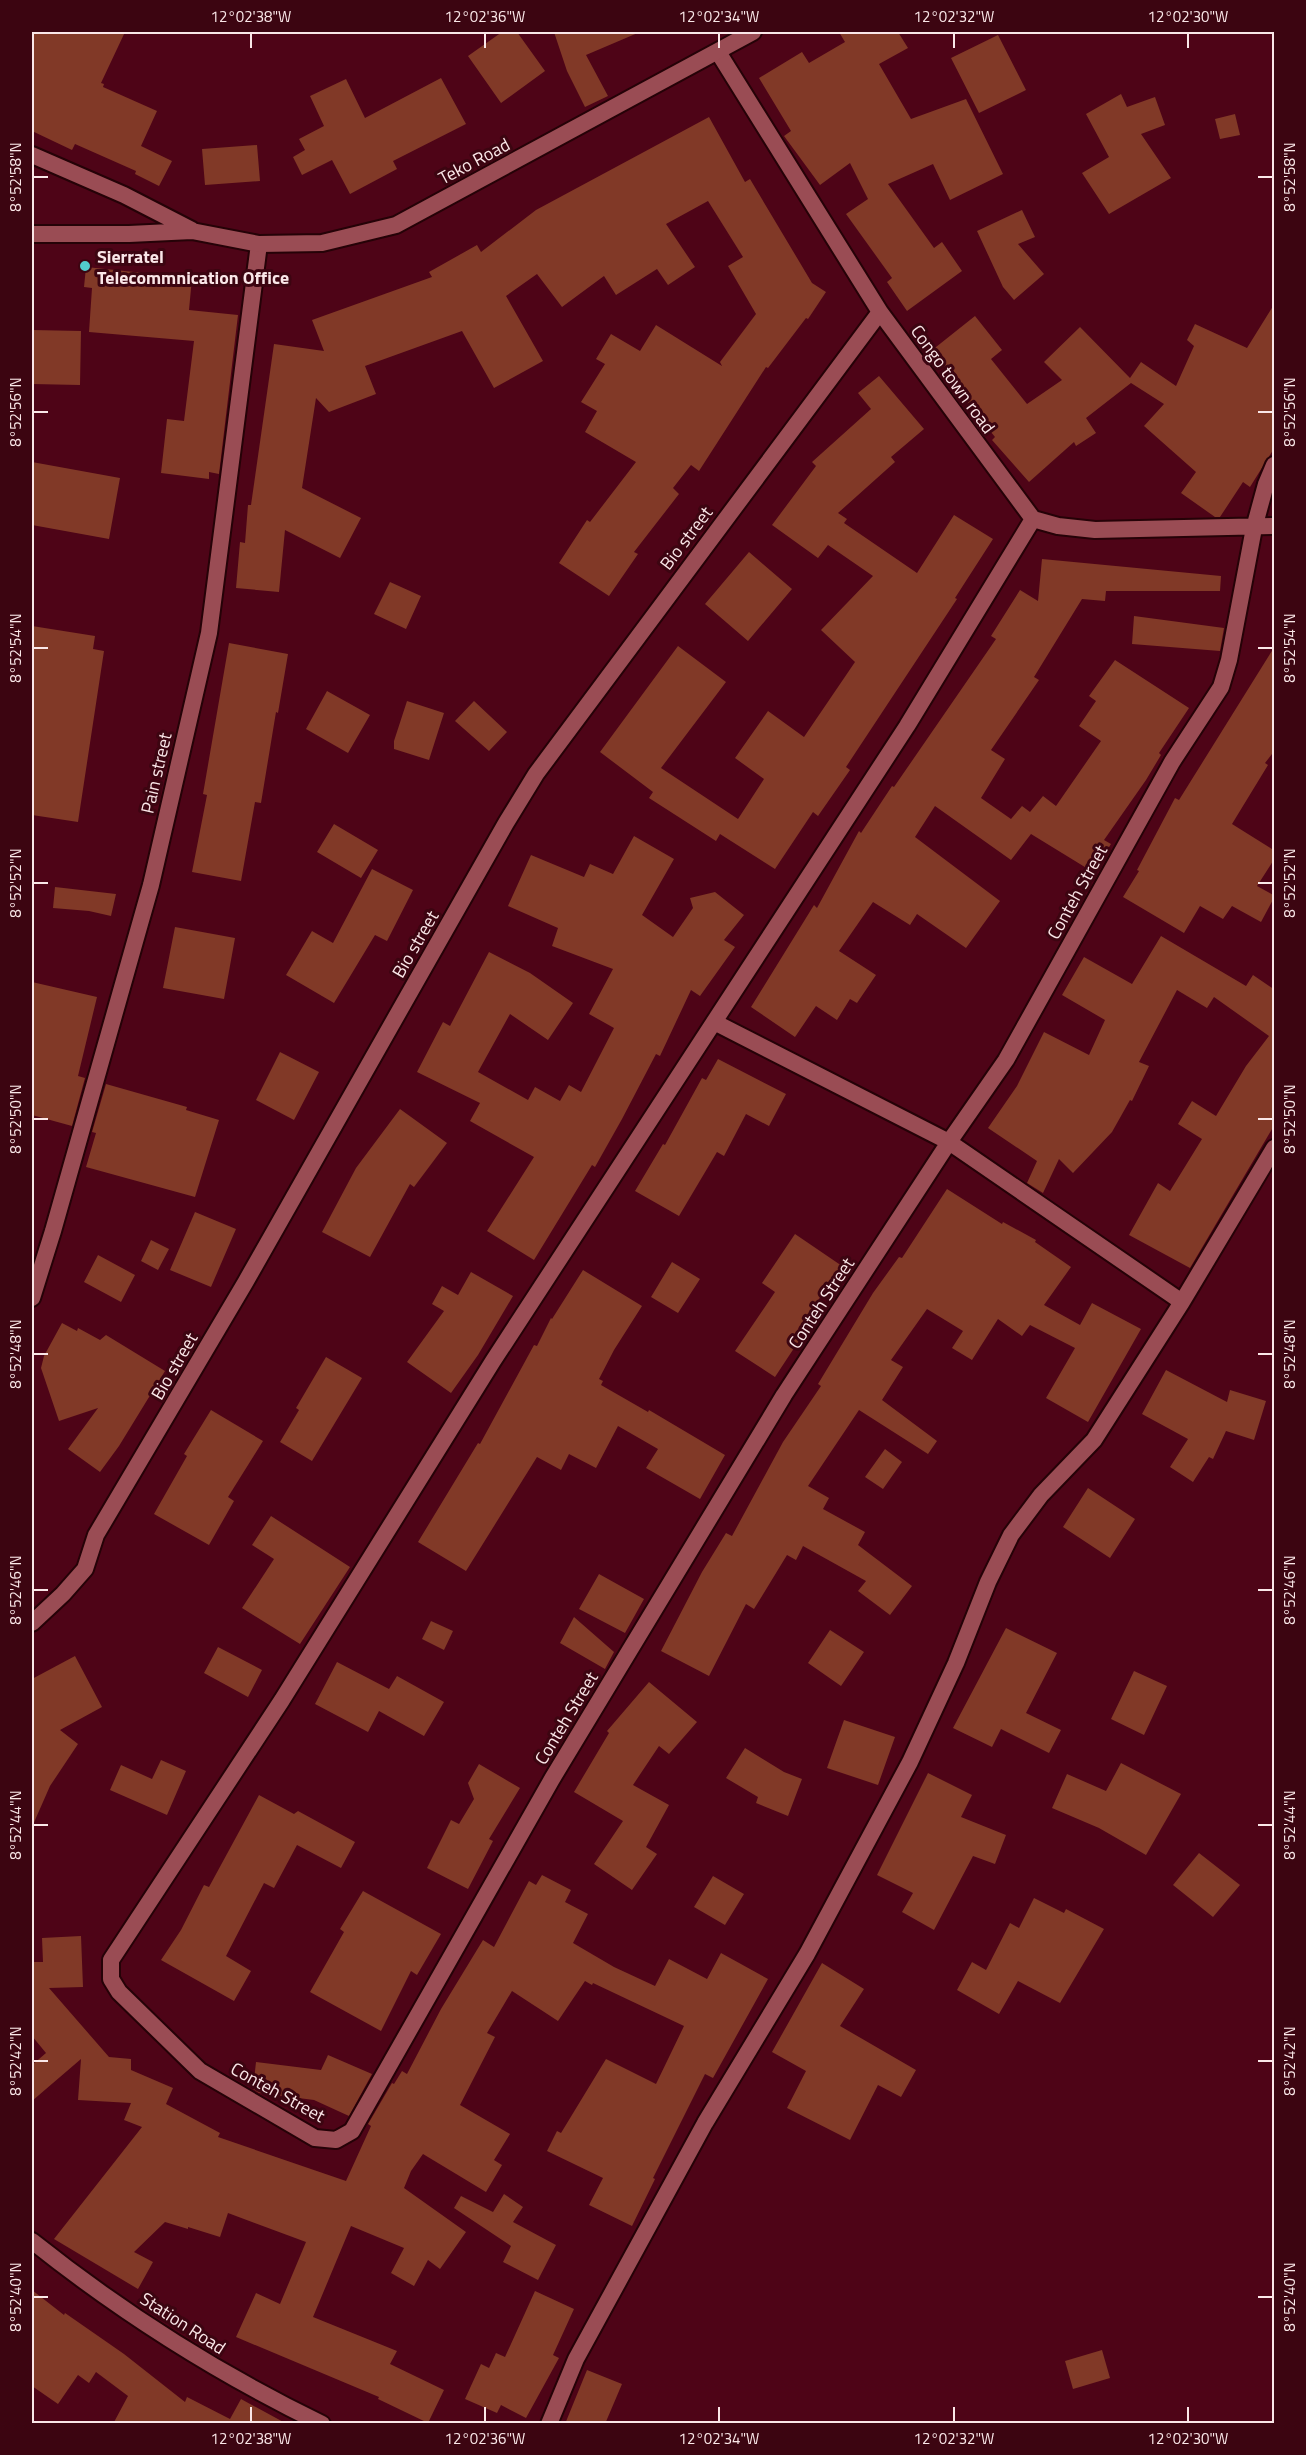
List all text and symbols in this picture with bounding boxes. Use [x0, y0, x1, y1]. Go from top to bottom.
text: 12°02'38"W [211, 5, 291, 28]
text: 12°02'36"W [445, 5, 525, 28]
text: 12°02'34"W [679, 5, 759, 28]
text: 12°02'32"W [914, 5, 994, 28]
text: 12°02'30"W [1148, 5, 1228, 28]
street label: Teko Road [433, 131, 515, 191]
text: 8°52'58"N [4, 142, 27, 212]
text: 8°52'58"N [1278, 142, 1301, 212]
place label: Sierratel Telecommnication Office [97, 243, 289, 291]
marker: Sierratel Telecommnication Office [78, 259, 92, 273]
street label: Congo town road [904, 319, 1002, 439]
text: 8°52'56"N [4, 377, 27, 447]
text: 8°52'56"N [1278, 377, 1301, 447]
street label: Bio street [653, 500, 719, 576]
text: 8°52'54"N [4, 613, 27, 683]
text: 8°52'54"N [1278, 613, 1301, 683]
street label: Pain street [134, 729, 179, 816]
street label: Conteh Street [1040, 839, 1114, 944]
text: 8°52'52"N [4, 848, 27, 918]
text: 8°52'52"N [1278, 848, 1301, 918]
street label: Bio street [385, 905, 445, 983]
text: 8°52'50"N [4, 1084, 27, 1154]
text: 8°52'50"N [1278, 1084, 1301, 1154]
street label: Conteh Street [781, 1251, 861, 1354]
text: 8°52'48"N [4, 1319, 27, 1389]
text: 8°52'48"N [1278, 1319, 1301, 1389]
street label: Bio street [144, 1327, 204, 1405]
text: 8°52'46"N [4, 1555, 27, 1625]
text: 8°52'46"N [1278, 1555, 1301, 1625]
street label: Conteh Street [528, 1666, 605, 1770]
text: 8°52'44"N [4, 1790, 27, 1860]
text: 8°52'44"N [1278, 1790, 1301, 1860]
text: 8°52'42"N [4, 2026, 27, 2096]
text: 8°52'42"N [1278, 2026, 1301, 2096]
street label: Conteh Street [226, 2055, 331, 2129]
text: 8°52'40"N [4, 2262, 27, 2332]
text: 8°52'40"N [1278, 2262, 1301, 2332]
street label: Station Road [135, 2285, 231, 2361]
text: 12°02'38"W [211, 2427, 291, 2450]
text: 12°02'36"W [445, 2427, 525, 2450]
text: 12°02'34"W [679, 2427, 759, 2450]
text: 12°02'32"W [914, 2427, 994, 2450]
text: 12°02'30"W [1148, 2427, 1228, 2450]

